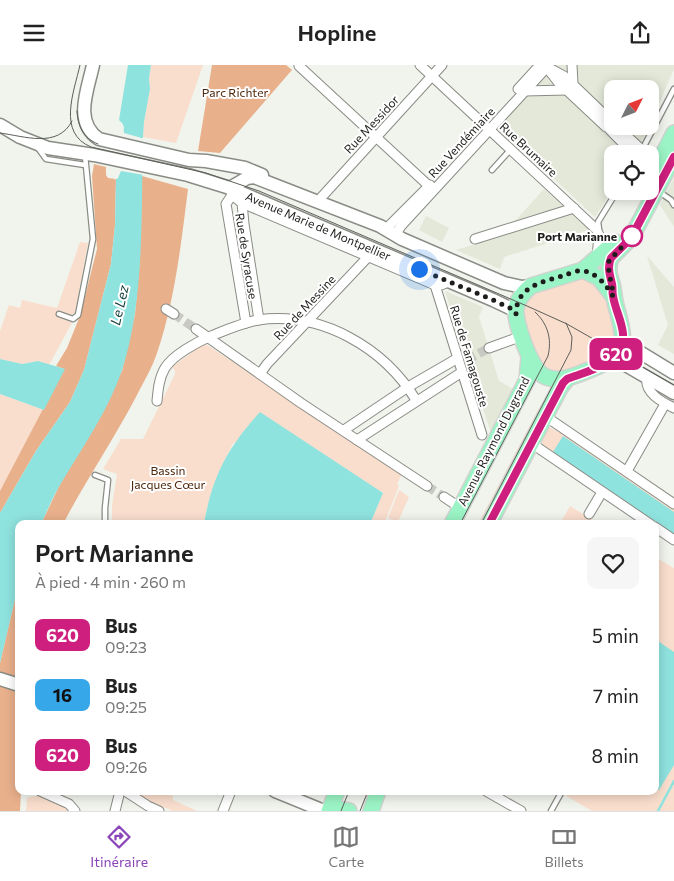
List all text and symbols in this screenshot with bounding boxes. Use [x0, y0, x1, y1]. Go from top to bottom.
icon: menu [20, 19, 48, 47]
text: Hopline [298, 19, 376, 46]
icon: share [626, 19, 654, 47]
north arrow [604, 80, 659, 135]
map controls [604, 80, 659, 200]
park label: Parc Richter [202, 85, 268, 99]
street label: Rue Messidor [341, 92, 401, 156]
street label: Rue Vendémiaire [425, 104, 497, 180]
street label: Rue Brumaire [497, 119, 561, 179]
button: locate [604, 145, 659, 200]
street label: Avenue Marie de Montpellier [244, 189, 393, 263]
street label: Rue de Syracuse [233, 212, 261, 300]
marker: Port Marianne [621, 225, 643, 247]
place label: Port Marianne [537, 229, 617, 243]
your location [407, 257, 432, 282]
street label: Rue de Messine [270, 272, 338, 342]
water label: Le Lez [106, 283, 132, 327]
street label: Rue de Famagouste [448, 304, 492, 408]
line badge: 620 [587, 338, 645, 370]
text: 620 [599, 343, 633, 365]
street label: Avenue Raymond Dugrand [454, 374, 532, 508]
park label: Bassin Jacques Cœur [131, 463, 205, 492]
button: heart [587, 537, 639, 589]
text: Port Marianne [35, 538, 194, 567]
text: À pied · 4 min · 260 m [35, 572, 186, 591]
text: Bus [105, 614, 137, 637]
text: 620 [46, 624, 79, 646]
text: 5 min [592, 624, 639, 647]
text: 09:23 [105, 637, 147, 656]
text: Bus [105, 674, 137, 697]
text: 16 [53, 684, 72, 706]
text: 7 min [593, 684, 639, 707]
text: 09:25 [105, 697, 147, 716]
text: Bus [105, 734, 137, 757]
text: 620 [46, 744, 79, 766]
text: 8 min [591, 744, 639, 767]
text: 09:26 [105, 757, 147, 776]
tab: Itinéraire [90, 823, 148, 870]
tab: Carte [329, 823, 364, 870]
tab: Billets [545, 823, 584, 870]

